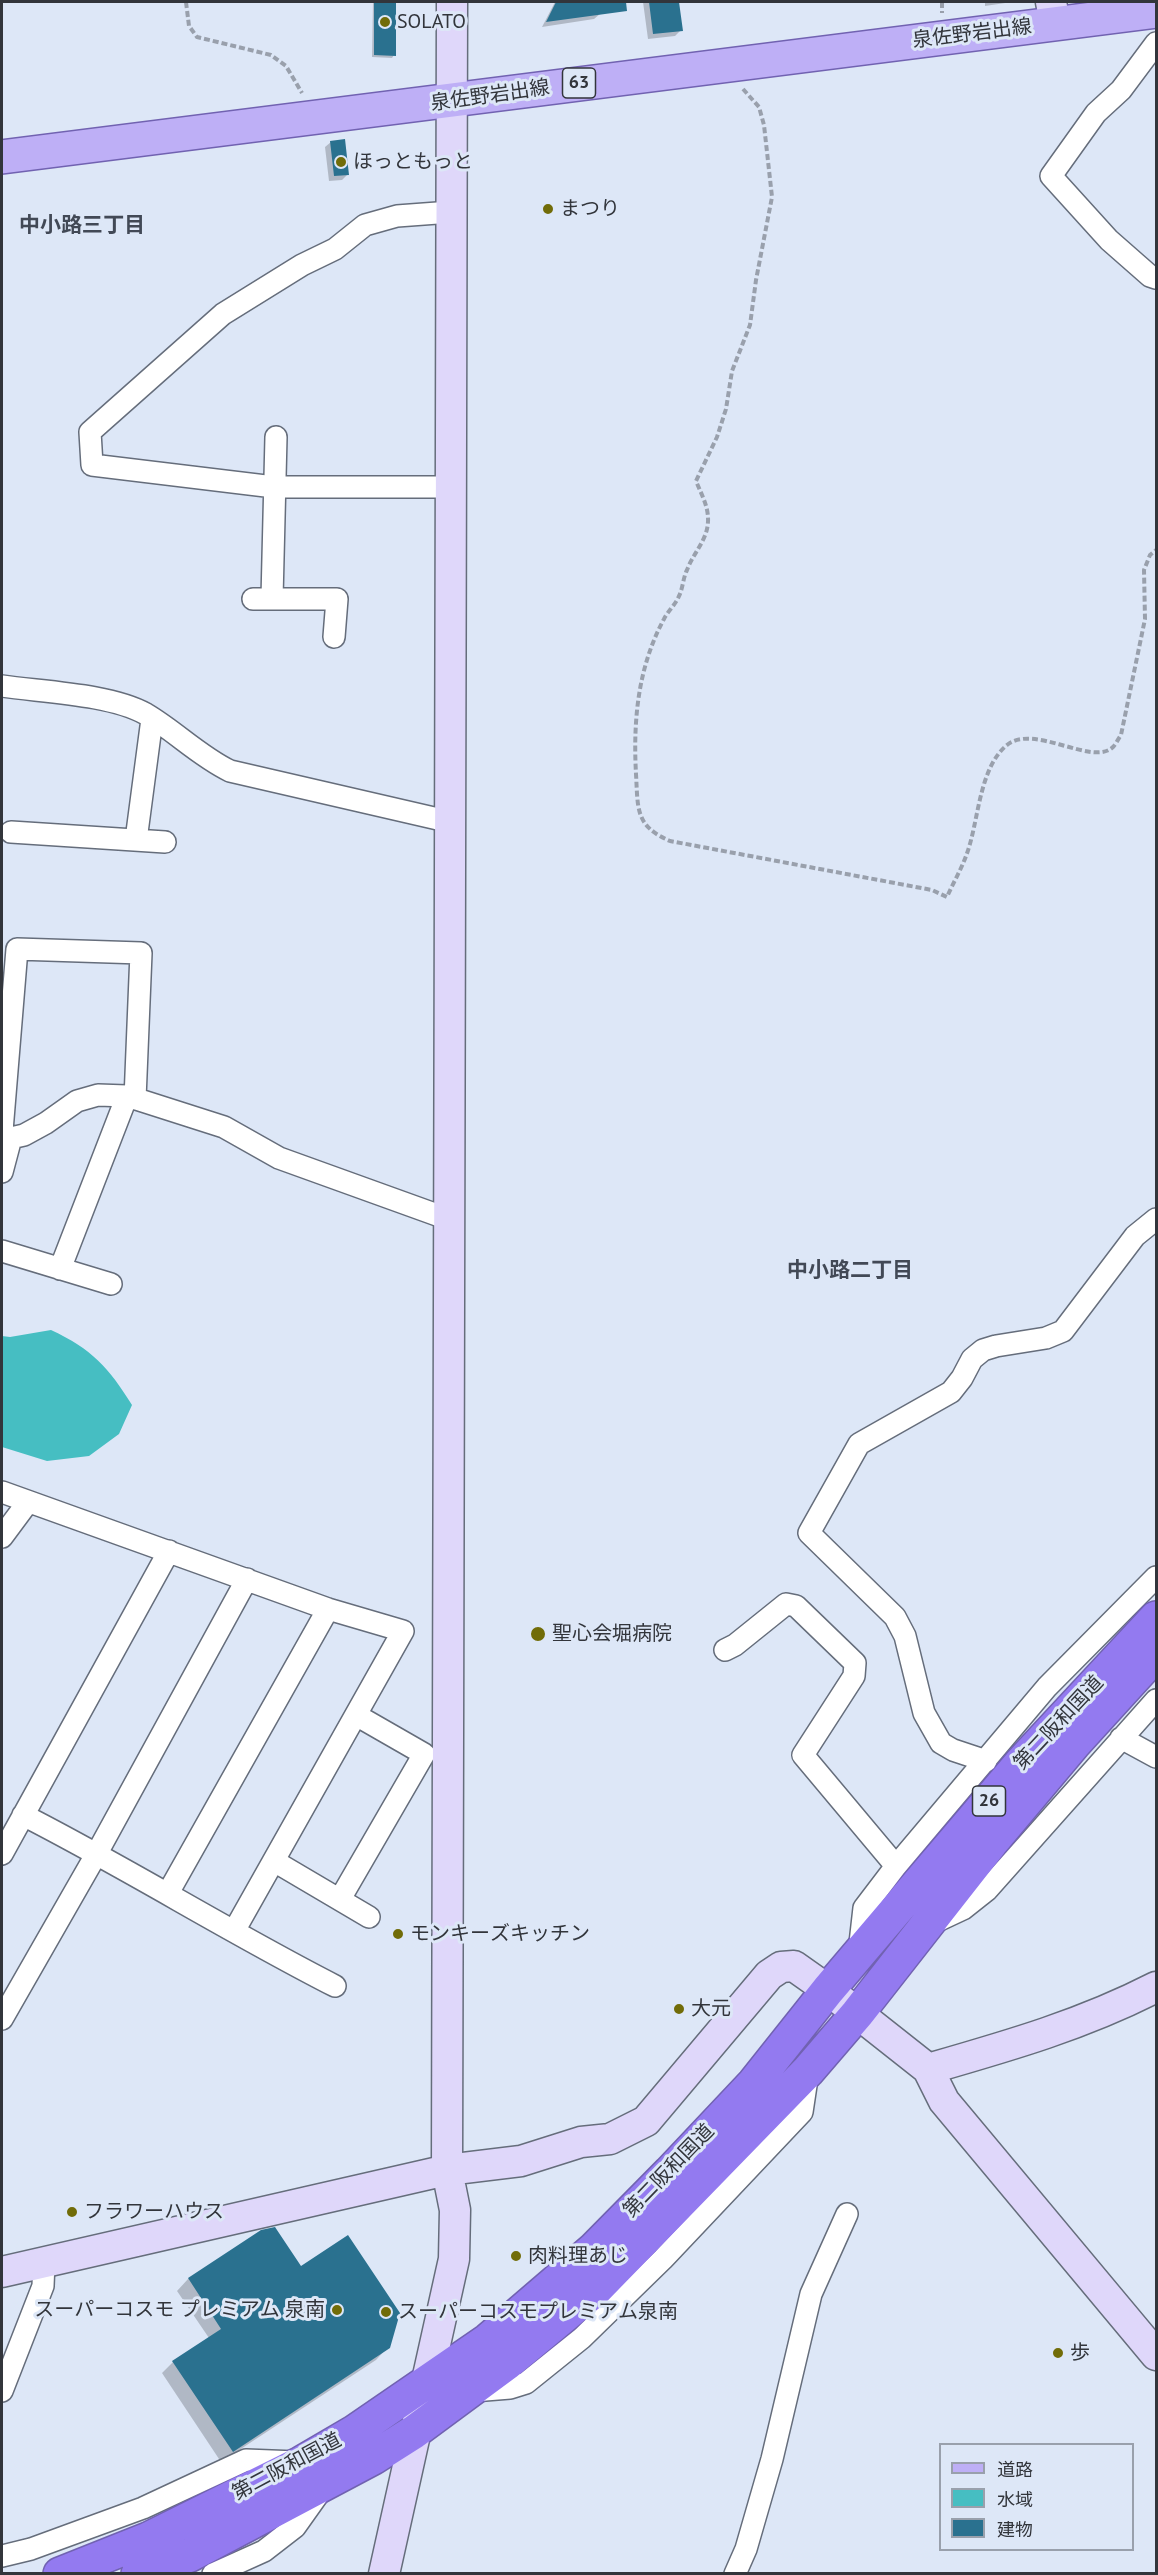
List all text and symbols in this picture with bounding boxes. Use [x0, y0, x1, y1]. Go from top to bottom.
place label: SOLATO [397, 10, 466, 34]
marker: SOLATO [378, 15, 392, 29]
street label: 泉佐野岩出線 [911, 15, 1033, 53]
road number: 63 [562, 68, 596, 98]
street label: 泉佐野岩出線 [429, 76, 551, 116]
place label: ほっともっと [353, 150, 473, 174]
marker: ほっともっと [334, 155, 348, 169]
place label: まつり [560, 197, 620, 221]
marker: まつり [541, 202, 555, 216]
district label: 中小路三丁目 [19, 213, 145, 239]
district label: 中小路二丁目 [787, 1258, 913, 1284]
place label: 聖心会堀病院 [552, 1622, 672, 1646]
marker: 聖心会堀病院 [529, 1625, 547, 1643]
street label: 第二阪和国道 [1009, 1671, 1109, 1775]
road number: 26 [972, 1786, 1006, 1816]
place label: モンキーズキッチン [410, 1922, 590, 1946]
marker: モンキーズキッチン [391, 1927, 405, 1941]
place label: 大元 [691, 1997, 731, 2021]
marker: 大元 [672, 2002, 686, 2016]
street label: 第二阪和国道 [619, 2120, 719, 2222]
place label: フラワーハウス [84, 2200, 224, 2224]
marker: フラワーハウス [65, 2205, 79, 2219]
place label: 肉料理あじ [528, 2244, 628, 2268]
marker: 肉料理あじ [509, 2249, 523, 2263]
place label: スーパーコスモ プレミアム 泉南 [34, 2298, 325, 2322]
place label: スーパーコスモプレミアム泉南 [398, 2300, 678, 2324]
marker: スーパーコスモ プレミアム 泉南 [330, 2303, 344, 2317]
marker: スーパーコスモプレミアム泉南 [379, 2305, 393, 2319]
place label: 歩 [1070, 2341, 1090, 2365]
marker: 歩 [1051, 2346, 1065, 2360]
street label: 第二阪和国道 [228, 2428, 346, 2506]
legend [939, 2443, 1134, 2551]
text: 道路 [997, 2458, 1033, 2481]
text: 水域 [997, 2488, 1033, 2511]
text: 建物 [997, 2518, 1033, 2541]

